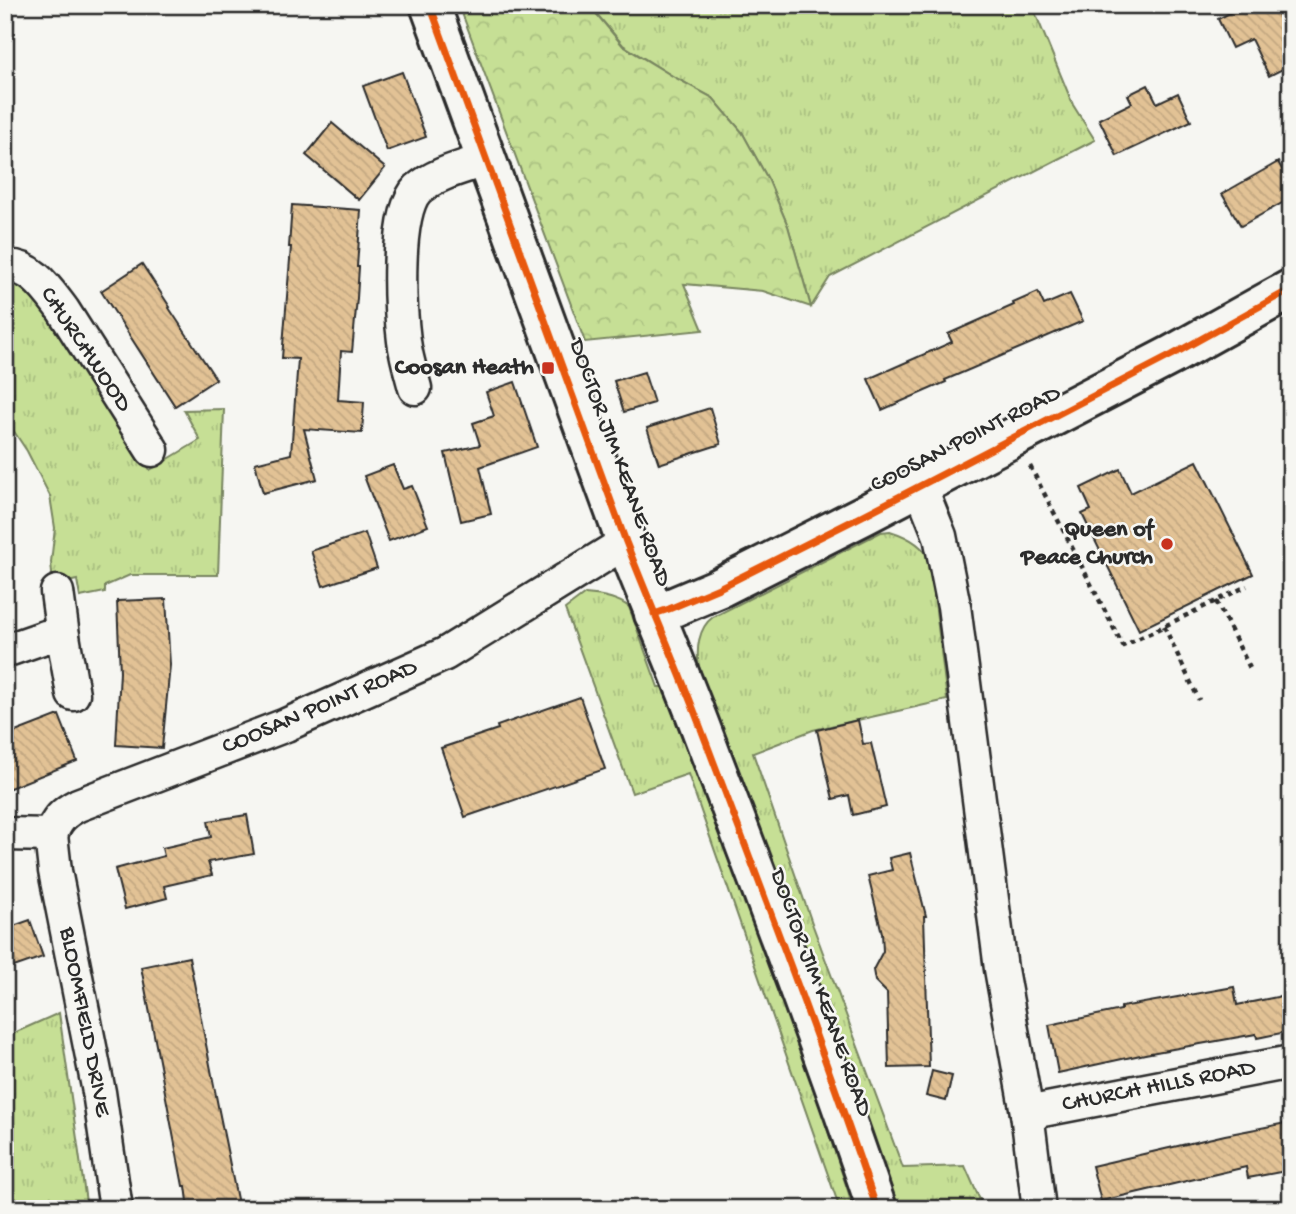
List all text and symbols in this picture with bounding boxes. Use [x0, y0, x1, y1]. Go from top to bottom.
street label: CHURCHWOOD [32, 282, 138, 418]
street label: DOCTOR JIM KEANE ROAD [560, 333, 677, 591]
place label: Coosan Heath [395, 354, 534, 383]
marker: Coosan Heath [540, 360, 556, 376]
street label: COOSAN POINT ROAD [866, 379, 1066, 500]
place label: Queen of Peace Church [1019, 516, 1156, 573]
marker: Queen of Peace Church [1159, 536, 1175, 552]
street label: COOSAN POINT ROAD [218, 654, 422, 762]
street label: DOCTOR JIM KEANE ROAD [761, 863, 878, 1121]
street label: BLOOMFIELD DRIVE [51, 924, 117, 1120]
street label: CHURCH HILLS ROAD [1060, 1054, 1258, 1120]

